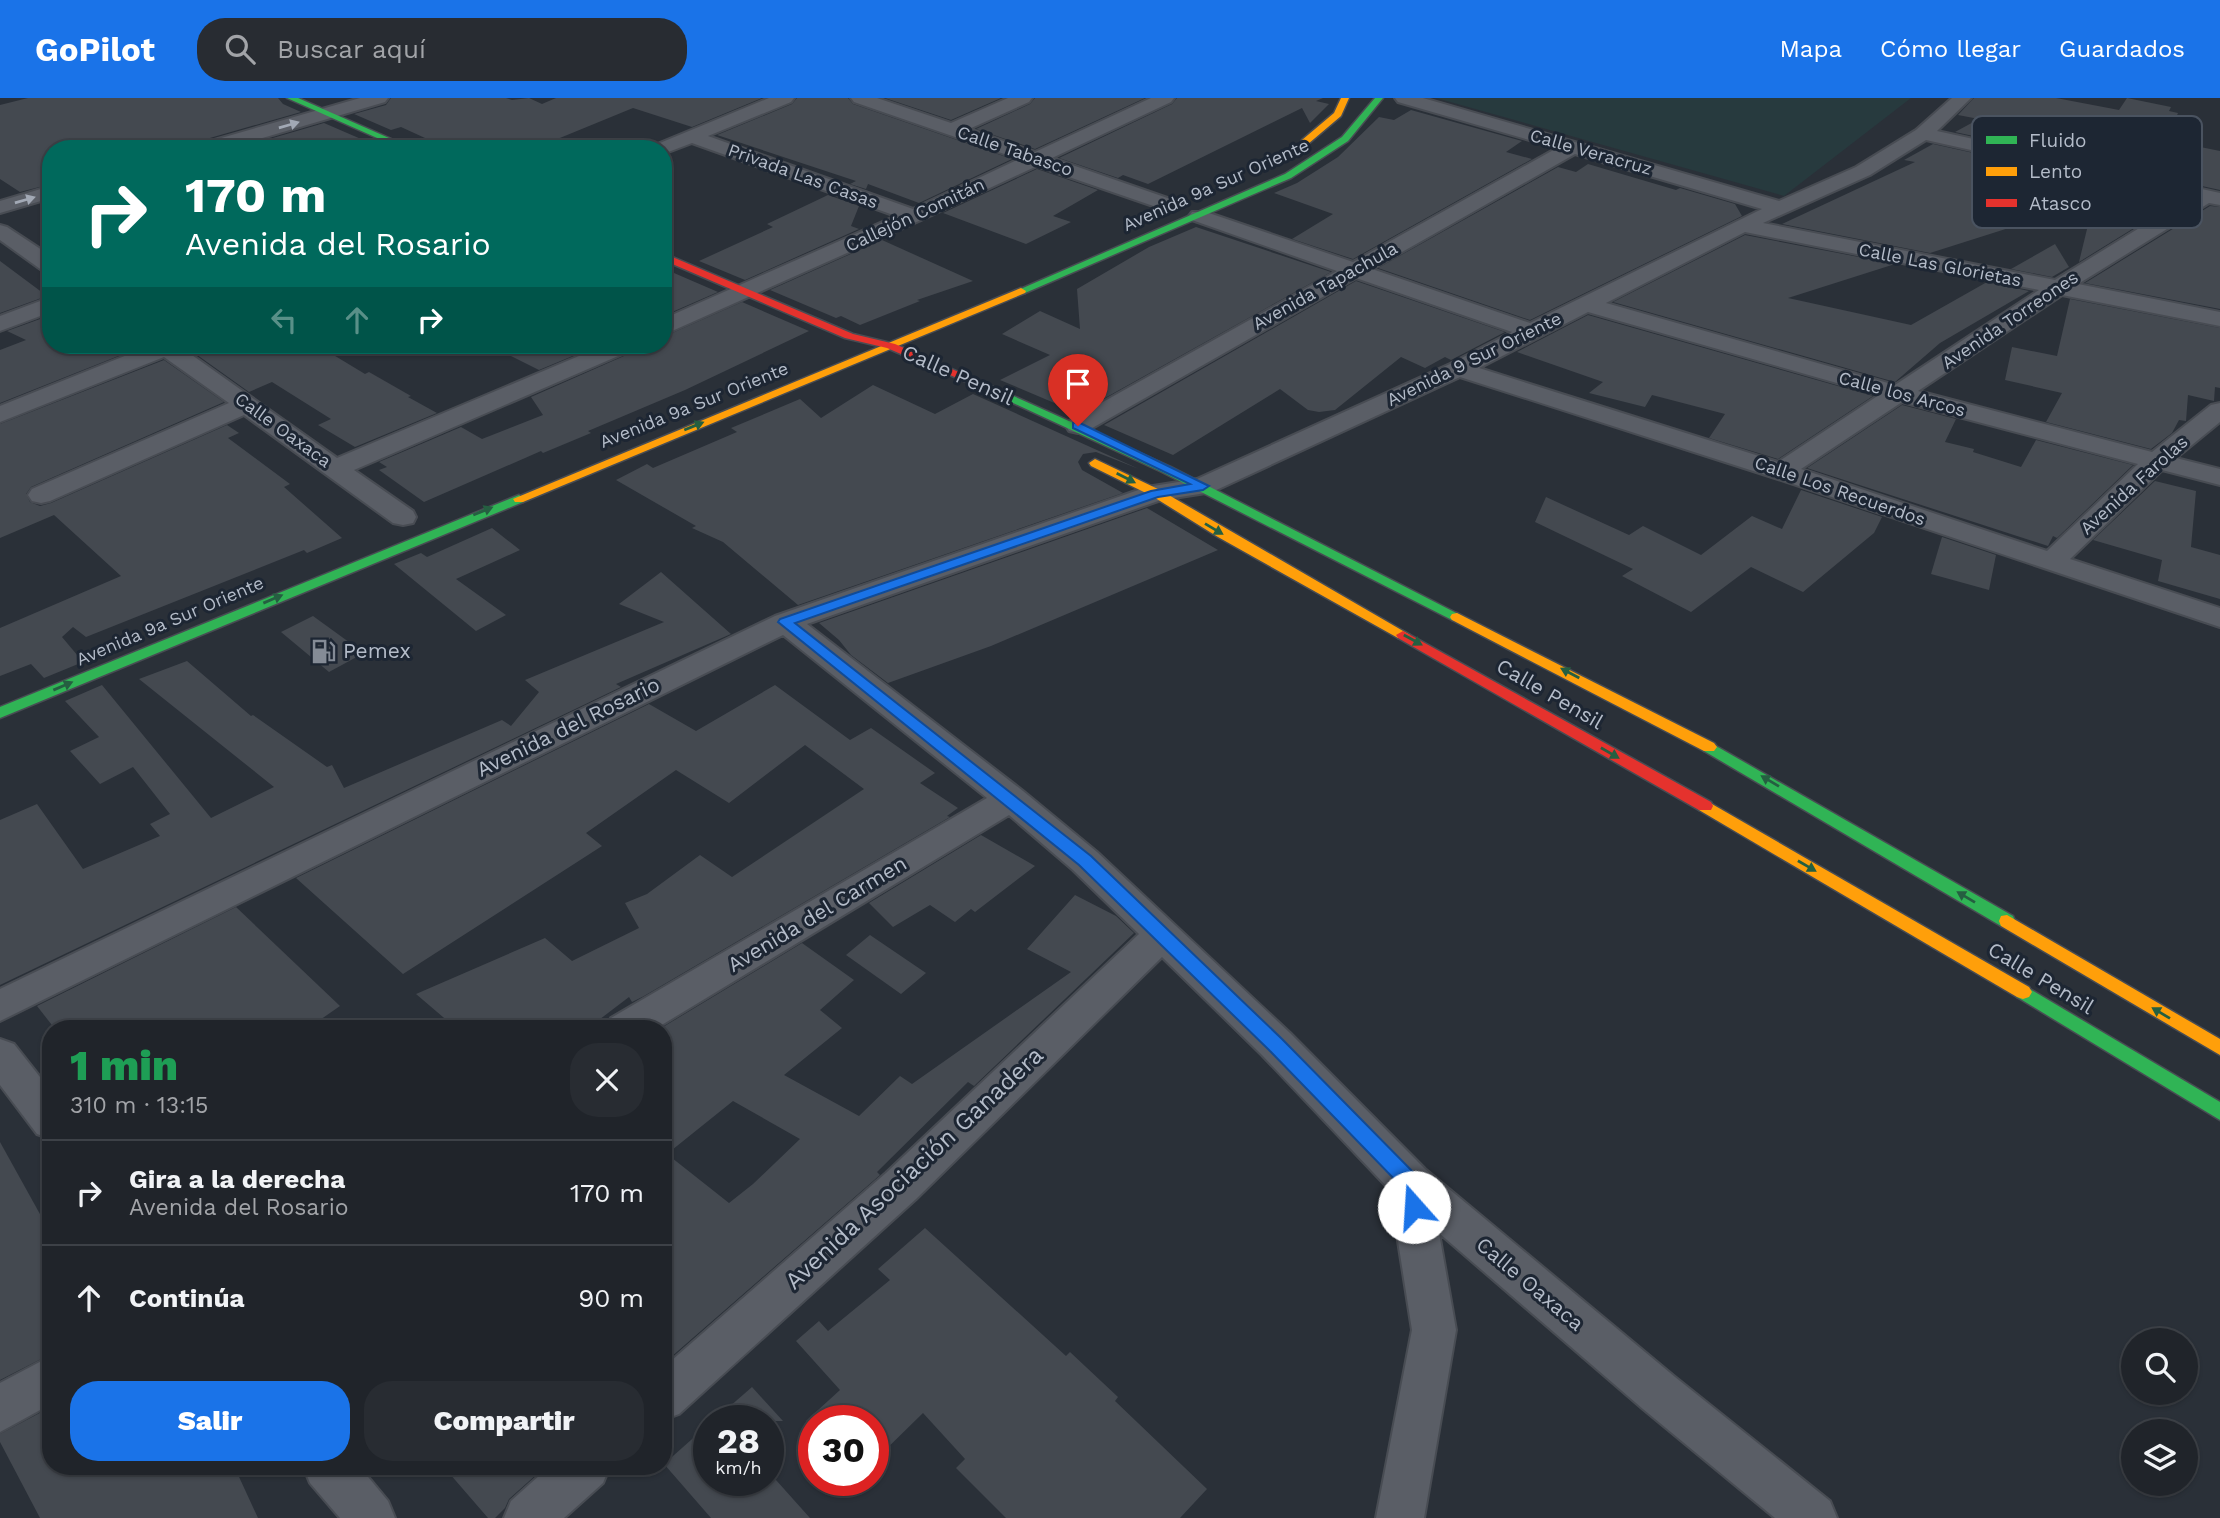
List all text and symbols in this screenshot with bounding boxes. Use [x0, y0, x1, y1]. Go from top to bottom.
search box [197, 18, 687, 81]
text: GoPilot [35, 30, 155, 69]
icon: search [221, 30, 259, 68]
text: Buscar aquí [277, 34, 426, 64]
text: Mapa [1780, 35, 1842, 63]
text: Cómo llegar [1880, 35, 2021, 63]
text: Guardados [2059, 35, 2185, 63]
legend [1972, 116, 2202, 228]
one-way arrow [278, 119, 299, 129]
street label: Calle Tabasco [955, 121, 1076, 180]
street label: Calle Veracruz [1528, 124, 1655, 179]
text: Fluido [2029, 129, 2087, 152]
street label: Avenida 9a Sur Oriente [1119, 134, 1312, 235]
street label: Privada Las Casas [725, 139, 881, 212]
text: Lento [2029, 160, 2082, 183]
text: 170 m [185, 166, 326, 224]
icon: right [70, 168, 161, 259]
street label: Callejón Comitán [842, 173, 988, 256]
text: Atasco [2029, 192, 2092, 215]
one-way arrow [15, 194, 36, 204]
text: Avenida del Rosario [185, 225, 491, 263]
street label: Avenida Tapachula [1249, 237, 1401, 334]
street label: Calle Las Glorietas [1857, 238, 2023, 291]
street label: Avenida Torreones [1938, 266, 2082, 373]
icon: left [265, 301, 303, 339]
icon: ahead [338, 301, 376, 339]
icon: right [411, 301, 449, 339]
street label: Avenida 9 Sur Oriente [1383, 307, 1565, 410]
street label: Calle Pensil [899, 339, 1018, 410]
pin [1048, 354, 1108, 426]
street label: Avenida 9a Sur Oriente [596, 357, 791, 452]
icon: arrive [1059, 365, 1097, 403]
street label: Calle los Arcos [1836, 366, 1968, 421]
street label: Calle Oaxaca [231, 388, 335, 471]
one-way arrow [684, 420, 704, 432]
street label: Avenida Farolas [2076, 431, 2192, 538]
street label: Calle Los Recuerdos [1752, 451, 1928, 530]
one-way arrow [1116, 473, 1136, 484]
one-way arrow [473, 506, 494, 517]
one-way arrow [1204, 523, 1223, 535]
street label: Avenida 9a Sur Oriente [73, 571, 267, 670]
one-way arrow [263, 593, 284, 604]
one-way arrow [1403, 634, 1422, 646]
fuel station icon: Pemex [309, 637, 337, 665]
place label: Pemex [343, 638, 411, 663]
street label: Calle Pensil [1492, 653, 1609, 734]
one-way arrow [1559, 668, 1579, 680]
street label: Avenida del Rosario [472, 671, 663, 782]
one-way arrow [53, 681, 74, 692]
one-way arrow [1601, 746, 1620, 759]
one-way arrow [1761, 774, 1780, 787]
street label: Avenida del Carmen [723, 850, 911, 977]
one-way arrow [1798, 860, 1817, 872]
one-way arrow [1956, 891, 1975, 903]
street label: Calle Pensil [1984, 936, 2099, 1019]
one-way arrow [2152, 1007, 2171, 1019]
text: 1 min [70, 1041, 178, 1090]
street label: Avenida Asociación Ganadera [779, 1041, 1049, 1295]
button: close [570, 1043, 644, 1117]
text: 310 m · 13:15 [70, 1092, 208, 1119]
text: Gira a la derecha [129, 1164, 345, 1194]
position arrow [1377, 1170, 1451, 1244]
icon: right [70, 1174, 108, 1212]
text: 170 m [570, 1178, 644, 1208]
text: Avenida del Rosario [129, 1194, 349, 1221]
street label: Calle Oaxaca [1472, 1231, 1589, 1336]
icon: ahead [70, 1279, 108, 1317]
text: Continúa [129, 1283, 245, 1313]
text: 90 m [578, 1283, 644, 1313]
map controls [2121, 1328, 2198, 1496]
button: search [2121, 1328, 2198, 1405]
button: Salir [70, 1381, 350, 1461]
button: Compartir [364, 1381, 644, 1461]
speed limit sign: 30 [798, 1405, 889, 1496]
button: layers [2121, 1419, 2198, 1496]
text: 28 [717, 1420, 760, 1462]
text: km/h [715, 1457, 762, 1478]

